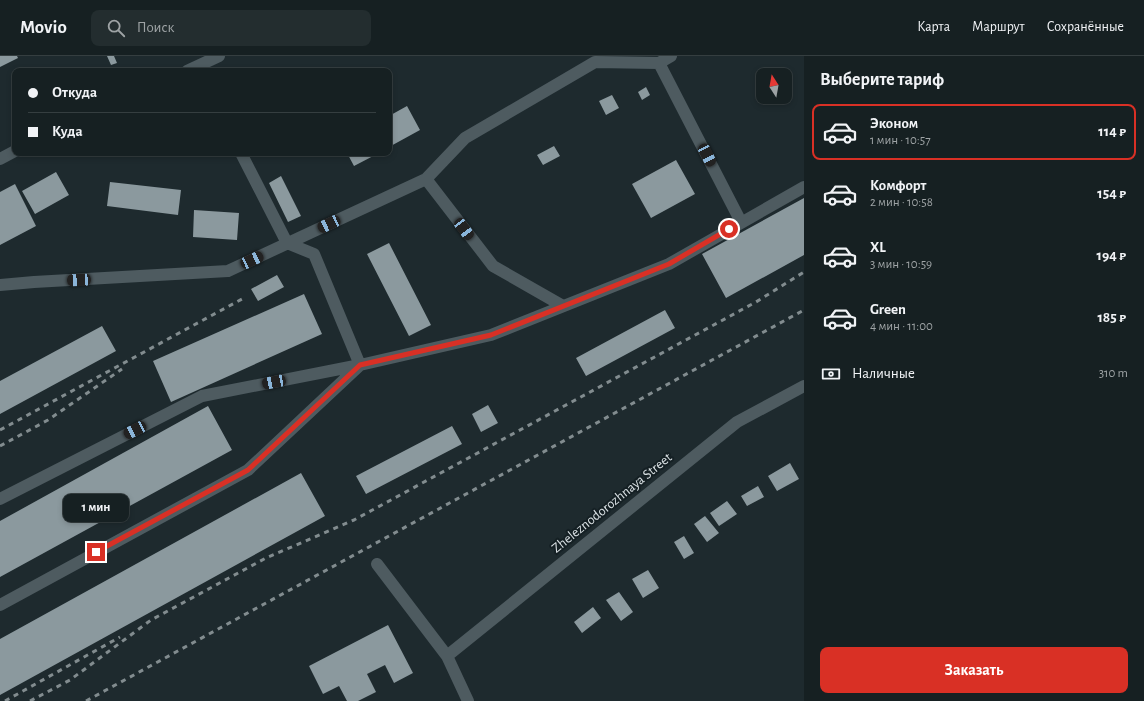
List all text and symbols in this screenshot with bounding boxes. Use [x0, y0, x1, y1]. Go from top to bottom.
search box [91, 10, 371, 46]
icon: search [105, 17, 127, 39]
text: Movio [20, 18, 67, 37]
text: Поиск [137, 20, 174, 35]
text: Карта [917, 20, 950, 34]
text: Маршрут [972, 20, 1025, 34]
text: Сохранённые [1047, 20, 1124, 34]
north arrow [756, 68, 792, 104]
map controls [756, 68, 792, 104]
text: Выберите тариф [820, 71, 944, 89]
text: Откуда [52, 85, 97, 100]
icon: car [822, 114, 858, 150]
text: Эконом [870, 116, 918, 131]
text: Куда [52, 124, 83, 139]
text: 114 ₽ [1098, 124, 1126, 139]
text: 1 мин · 10:57 [870, 134, 931, 147]
car [696, 142, 718, 168]
icon: car [822, 176, 858, 212]
text: Комфорт [870, 178, 926, 193]
text: 154 ₽ [1097, 186, 1126, 201]
text: 2 мин · 10:58 [870, 196, 933, 209]
car [316, 213, 342, 235]
car [452, 216, 476, 242]
route start [720, 220, 738, 238]
icon: car [822, 238, 858, 274]
text: XL [870, 240, 886, 255]
text: 194 ₽ [1097, 248, 1126, 263]
car [239, 249, 265, 271]
text: 3 мин · 10:59 [870, 258, 932, 271]
car [67, 273, 91, 287]
icon: car [822, 300, 858, 336]
text: Green [870, 302, 906, 317]
text: 185 ₽ [1097, 310, 1126, 325]
text: 4 мин · 11:00 [870, 320, 933, 333]
icon: cash [820, 363, 842, 385]
text: Наличные [852, 366, 915, 381]
text: 310 m [1099, 367, 1128, 380]
car [261, 374, 287, 390]
car [122, 419, 148, 441]
street label: Zheleznodorozhnaya Street [549, 450, 675, 556]
callout: 1 мин [63, 494, 129, 522]
text: 1 мин [82, 501, 111, 514]
route end [87, 543, 105, 561]
button: Заказать [820, 647, 1128, 693]

